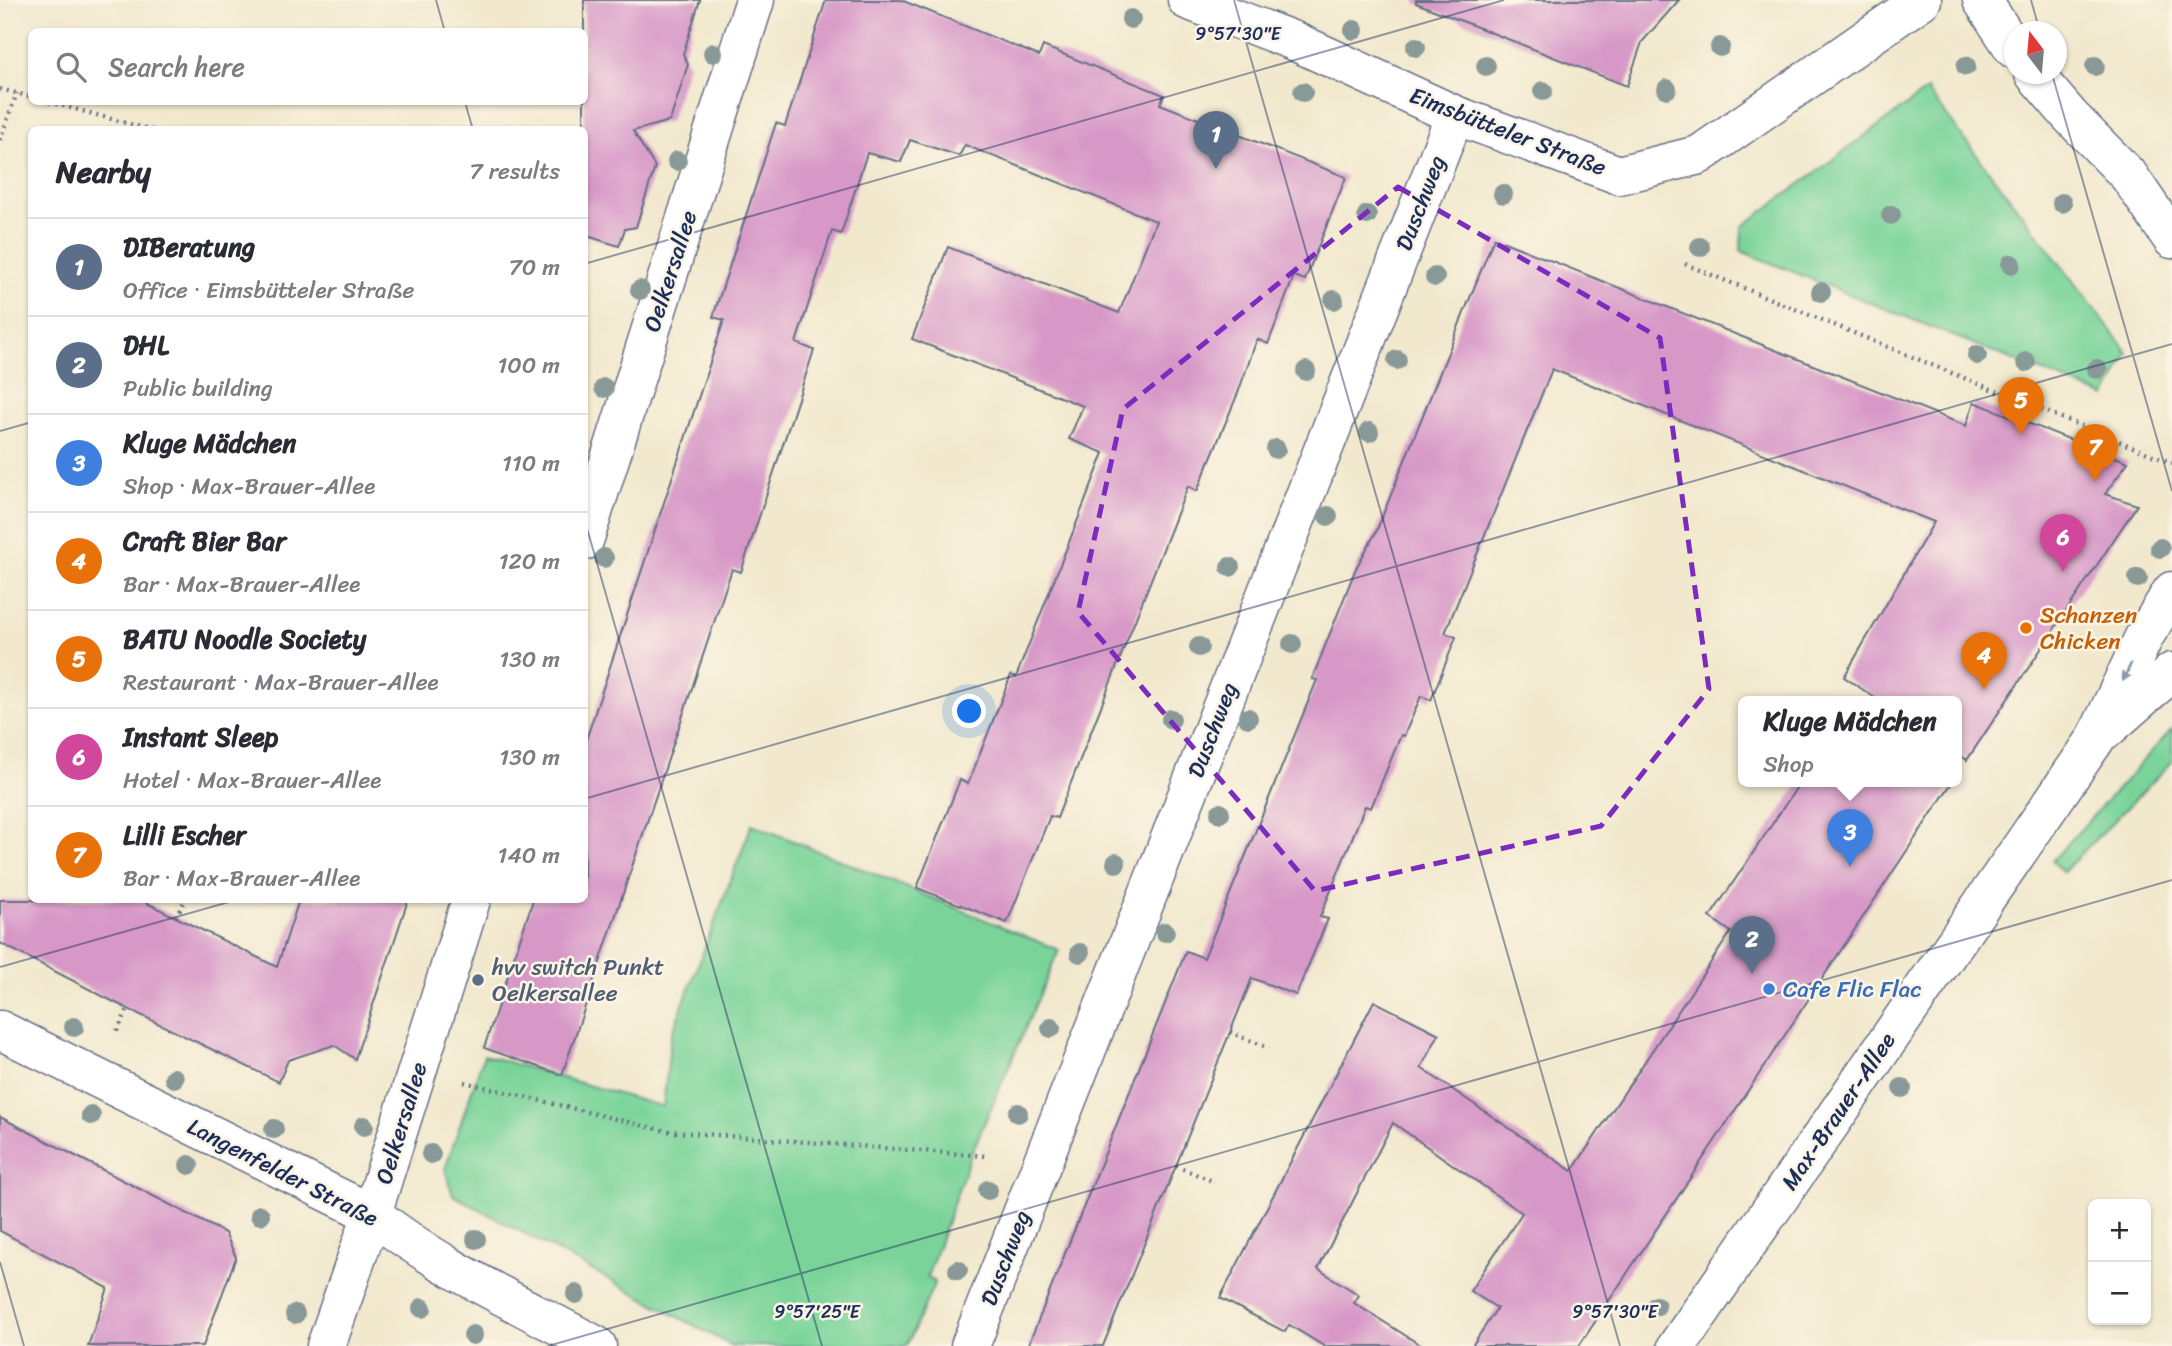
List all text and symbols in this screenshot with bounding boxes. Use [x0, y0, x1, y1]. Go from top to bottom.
text: 9°57'30"E [1195, 18, 1282, 50]
north arrow [2004, 21, 2067, 84]
search box [28, 28, 588, 105]
text: Search here [108, 44, 245, 90]
icon: search [52, 48, 90, 86]
street label: Eimsbütteler Straße [1403, 75, 1613, 188]
pin: 1 [1193, 111, 1239, 169]
text: Nearby [56, 145, 151, 199]
street label: Duschweg [1383, 149, 1458, 257]
text: 7 results [470, 151, 560, 192]
street label: Oelkersallee [632, 205, 709, 337]
text: DIBeratung [123, 224, 255, 270]
text: 1 [74, 247, 84, 288]
text: 70 m [509, 247, 560, 288]
text: Office · Eimsbütteler Straße [123, 270, 414, 311]
text: DHL [123, 322, 169, 368]
text: 2 [72, 345, 86, 386]
text: 100 m [497, 345, 560, 386]
text: Public building [123, 368, 273, 409]
pin: 5 [1998, 377, 2044, 435]
text: Kluge Mädchen [123, 420, 296, 466]
pin: 7 [2072, 424, 2118, 482]
text: 3 [73, 443, 85, 484]
text: 110 m [502, 443, 560, 484]
text: Shop · Max-Brauer-Allee [123, 466, 375, 507]
pin: 6 [2040, 514, 2086, 572]
text: Craft Bier Bar [123, 518, 286, 564]
text: 4 [72, 541, 86, 582]
text: 120 m [499, 541, 560, 582]
text: Bar · Max-Brauer-Allee [123, 564, 360, 605]
place label: Schanzen Chicken [2040, 595, 2137, 662]
text: BATU Noodle Society [123, 616, 366, 662]
marker: Schanzen Chicken [2018, 620, 2034, 636]
pin: 4 [1961, 632, 2007, 690]
text: 5 [72, 639, 86, 680]
text: 130 m [499, 639, 560, 680]
text: Restaurant · Max-Brauer-Allee [123, 662, 439, 703]
one-way arrow [2121, 662, 2133, 682]
street label: Duschweg [1175, 676, 1250, 784]
your location [952, 694, 986, 728]
popup [1738, 696, 1962, 787]
text: Kluge Mädchen [1763, 698, 1937, 744]
text: Instant Sleep [123, 714, 278, 760]
text: 6 [72, 737, 86, 778]
text: 130 m [499, 737, 560, 778]
text: Shop [1763, 744, 1814, 785]
text: Hotel · Max-Brauer-Allee [123, 760, 381, 801]
pin: 3 [1827, 809, 1873, 867]
text: Lilli Escher [123, 812, 246, 858]
text: 7 [72, 835, 86, 876]
text: 140 m [498, 835, 560, 876]
text: Bar · Max-Brauer-Allee [123, 858, 360, 899]
pin: 2 [1729, 916, 1775, 974]
place label: hvv switch Punkt Oelkersallee [491, 947, 664, 1014]
place label: Cafe Flic Flac [1783, 969, 1922, 1010]
marker: hvv switch Punkt Oelkersallee [470, 972, 486, 988]
marker: Cafe Flic Flac [1761, 981, 1777, 997]
street label: Max-Brauer-Allee [1770, 1024, 1907, 1199]
street label: Oelkersallee [364, 1057, 439, 1189]
street label: Langenfelder Straße [180, 1106, 386, 1238]
map controls [2088, 1199, 2151, 1325]
button: + [2088, 1199, 2151, 1262]
street label: Duschweg [968, 1204, 1043, 1312]
button: − [2088, 1262, 2151, 1325]
text: 9°57'25"E [774, 1296, 861, 1328]
text: 9°57'30"E [1572, 1296, 1659, 1328]

